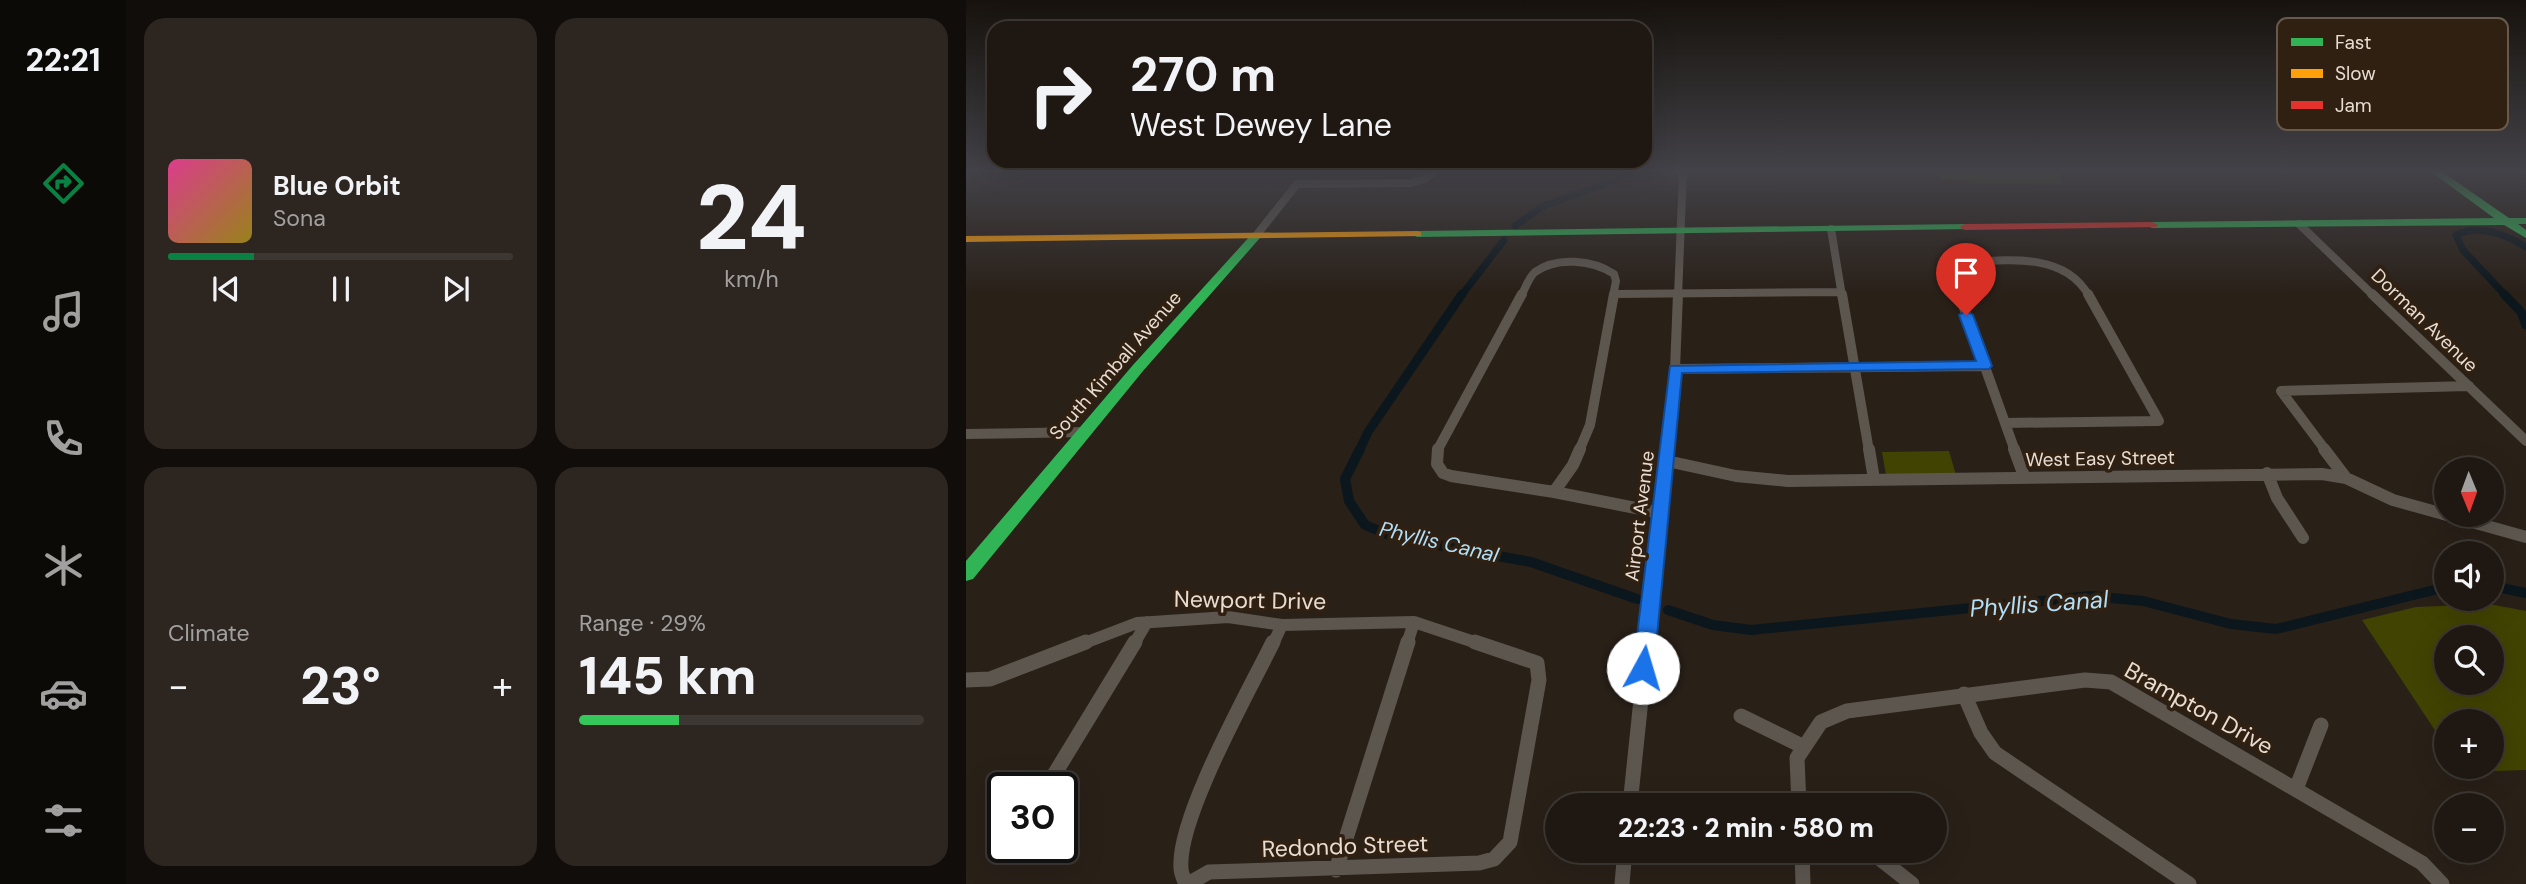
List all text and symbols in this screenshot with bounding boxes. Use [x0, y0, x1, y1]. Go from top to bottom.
legend [2277, 18, 2508, 130]
text: Fast [2335, 30, 2371, 55]
text: 22:21 [25, 39, 101, 81]
text: 270 m [1130, 42, 1276, 106]
icon: right [1015, 49, 1106, 140]
text: Slow [2335, 61, 2376, 86]
text: Jam [2335, 93, 2372, 118]
text: West Dewey Lane [1130, 104, 1392, 146]
icon: directions [39, 159, 88, 208]
text: 24 [696, 159, 807, 277]
text: Blue Orbit [273, 169, 401, 203]
text: Sona [273, 203, 326, 233]
pin [1936, 243, 1996, 315]
icon: arrive [1947, 254, 1985, 292]
street label: Dorman Avenue [2366, 263, 2483, 378]
text: km/h [724, 264, 779, 294]
icon: previous [207, 270, 245, 308]
icon: pause [322, 270, 360, 308]
icon: next [437, 270, 475, 308]
street label: South Kimball Avenue [1044, 286, 1187, 445]
icon: music [39, 287, 88, 336]
icon: phone [39, 414, 88, 463]
street label: West Easy Street [2025, 445, 2175, 472]
street label: Airport Avenue [1619, 449, 1660, 583]
north arrow [2434, 457, 2504, 527]
map controls [2434, 457, 2504, 863]
water label: Phyllis Canal [1377, 515, 1502, 569]
icon: climate [39, 541, 88, 590]
button: sound [2434, 541, 2504, 611]
water label: Phyllis Canal [1969, 583, 2110, 624]
street label: Newport Drive [1174, 584, 1326, 616]
text: Range · 29% [579, 608, 706, 638]
text: Climate [168, 618, 250, 648]
button: search [2434, 625, 2504, 695]
position arrow [1606, 631, 1680, 705]
text: 145 km [579, 642, 756, 710]
text: 23° [300, 652, 381, 720]
street label: Brampton Drive [2119, 655, 2279, 761]
text: − [168, 661, 189, 711]
text: + [492, 661, 513, 711]
icon: car [39, 669, 88, 718]
button: + [2434, 709, 2504, 779]
speed limit sign: 30 [987, 772, 1078, 863]
button: − [2434, 793, 2504, 863]
icon: filters [39, 796, 88, 845]
text: 22:23 · 2 min · 580 m [1618, 811, 1874, 845]
street label: Redondo Street [1261, 828, 1429, 864]

